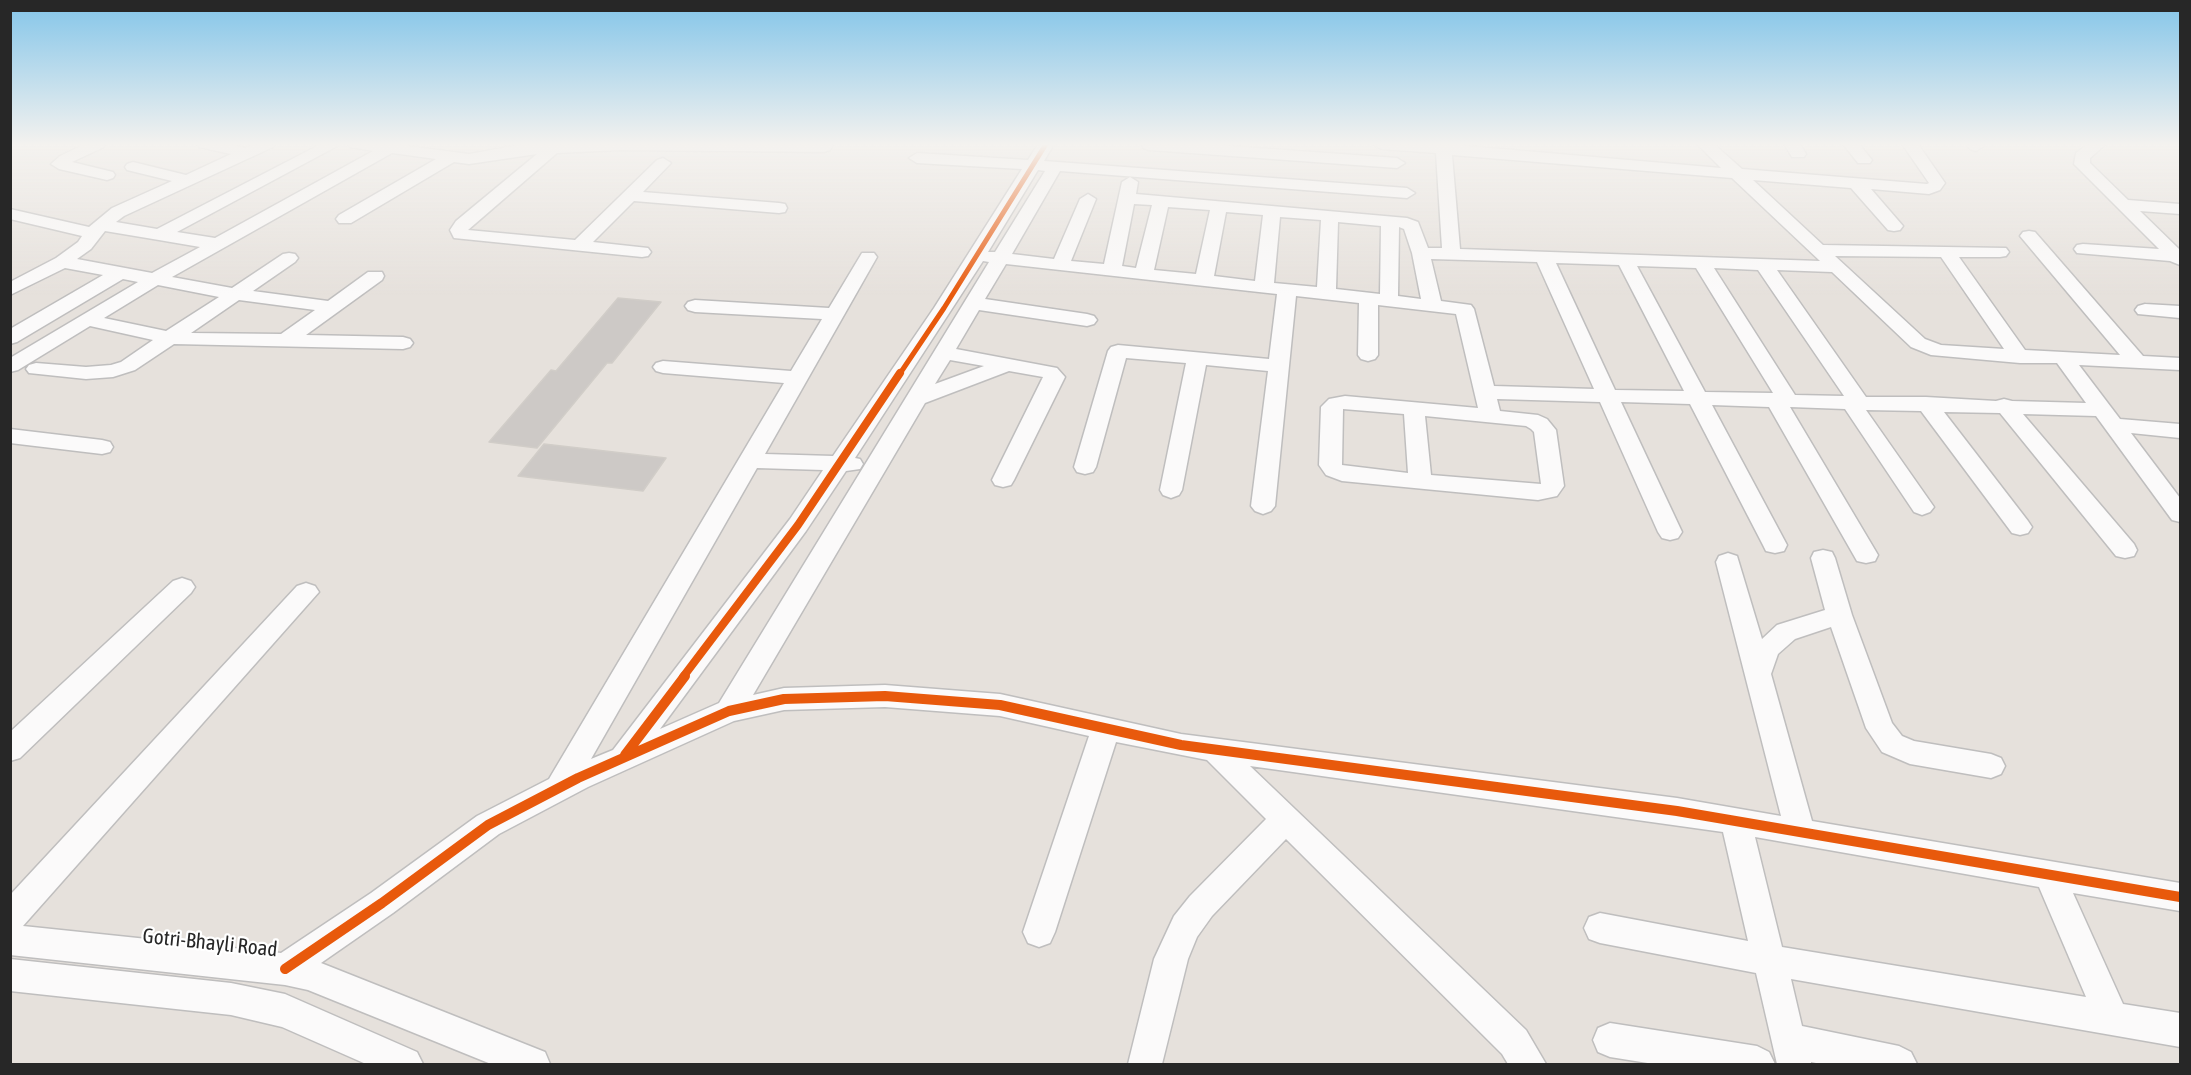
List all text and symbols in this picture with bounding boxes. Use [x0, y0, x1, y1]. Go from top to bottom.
street label: Gotri-Bhayli Road [141, 923, 279, 963]

